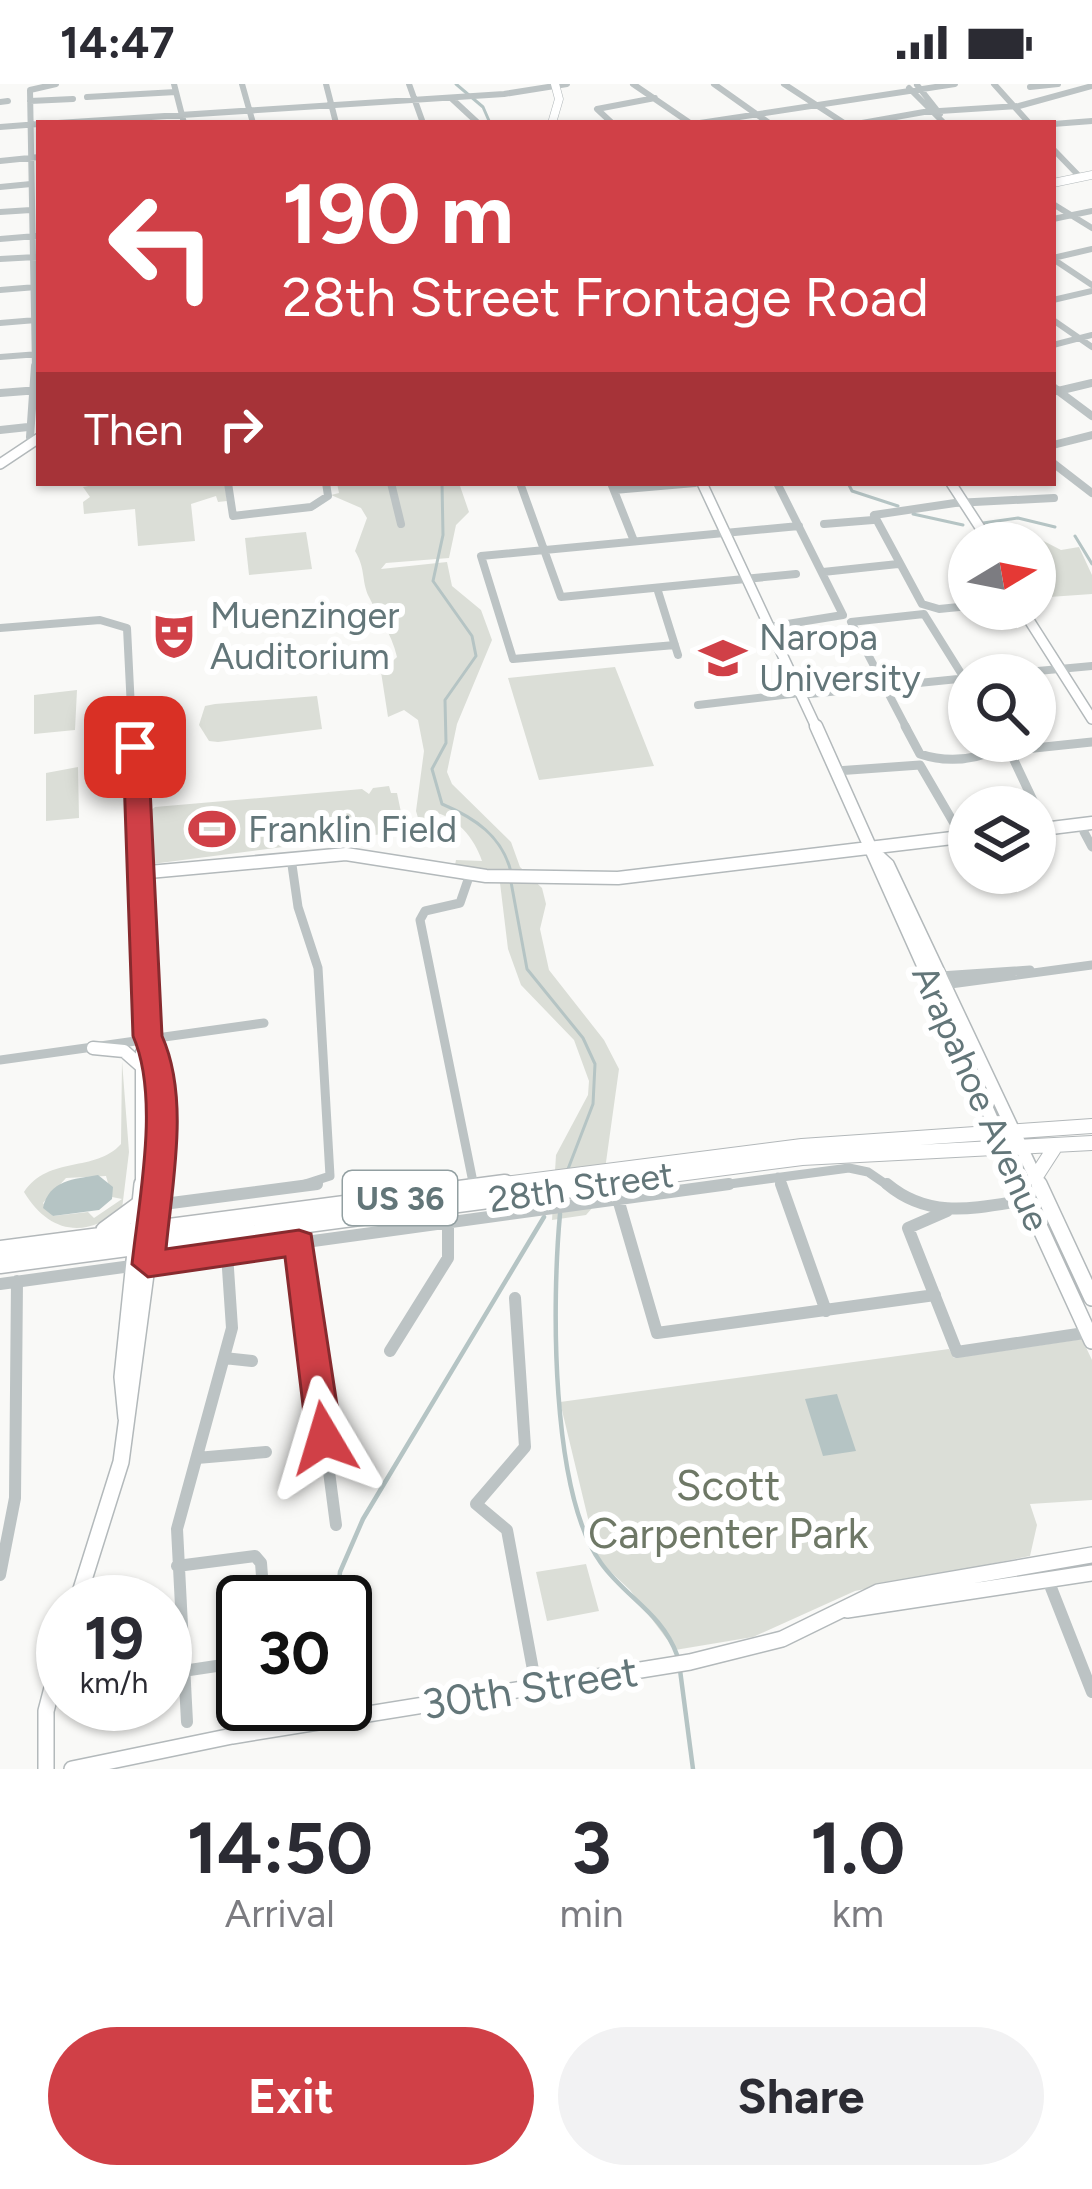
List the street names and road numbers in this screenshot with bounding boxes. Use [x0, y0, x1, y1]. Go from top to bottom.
street label: Arapahoe Avenue [903, 959, 1059, 1237]
street label: 28th Street [486, 1153, 676, 1221]
road number: US 36 [343, 1171, 457, 1225]
street label: 30th Street [419, 1646, 641, 1730]

